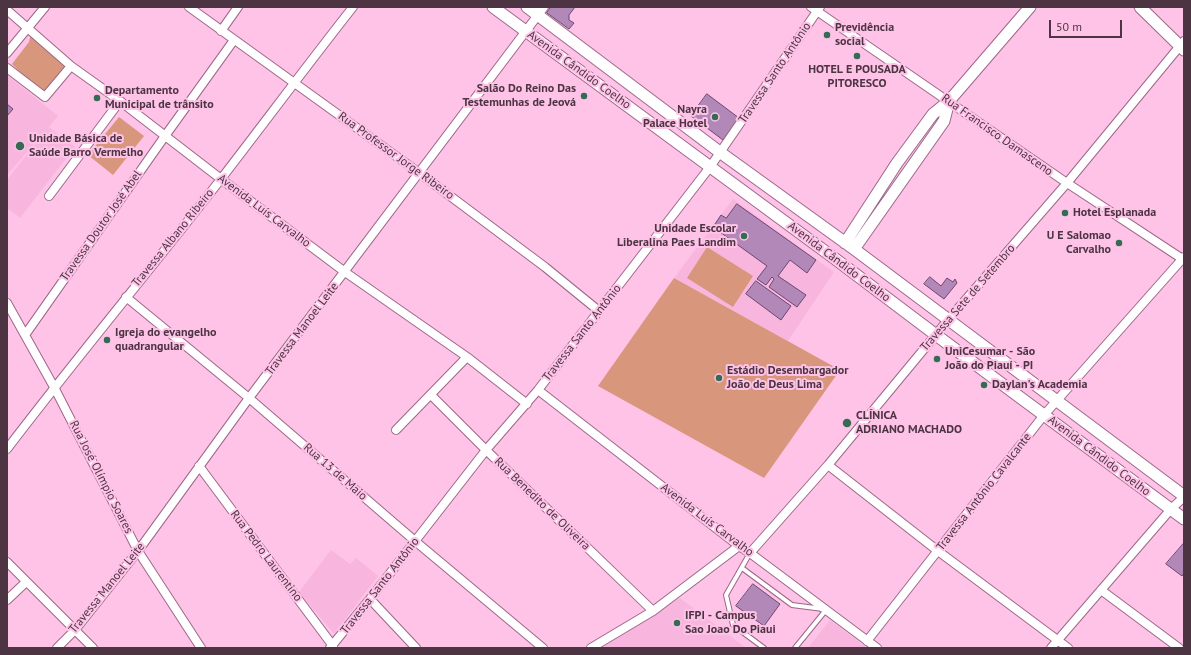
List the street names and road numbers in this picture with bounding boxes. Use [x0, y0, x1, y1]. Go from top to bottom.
street label: Travessa Santo Antônio [736, 20, 814, 126]
street label: Avenida Cândido Coelho [524, 28, 634, 112]
street label: Rua Francisco Damasceno [939, 91, 1055, 179]
street label: Rua Professor Jorge Ribeiro [335, 109, 457, 203]
street label: Travessa Doutor José Abel [57, 168, 145, 284]
street label: Avenida Luís Carvalho [215, 171, 313, 251]
street label: Travessa Albano Ribeiro [129, 186, 217, 290]
street label: Avenida Cândido Coelho [785, 219, 893, 305]
street label: Travessa Sete de Setembro [918, 242, 1018, 354]
street label: Travessa Manoel Leite [262, 280, 342, 378]
street label: Travessa Santo Antônio [540, 282, 624, 384]
street label: Avenida Cândido Coelho [1045, 413, 1153, 499]
street label: Rua José Olímpio Soares [66, 418, 136, 536]
street label: Travessa Antônio Cavalcante [934, 430, 1034, 554]
street label: Rua 13 de Maio [300, 440, 370, 504]
street label: Rua Benedito de Oliveira [491, 455, 593, 553]
street label: Avenida Luís Carvalho [658, 480, 756, 560]
street label: Rua Pedro Laurentino [227, 508, 305, 604]
street label: Travessa Santo Antônio [338, 535, 422, 637]
street label: Travessa Manoel Leite [66, 540, 148, 636]

